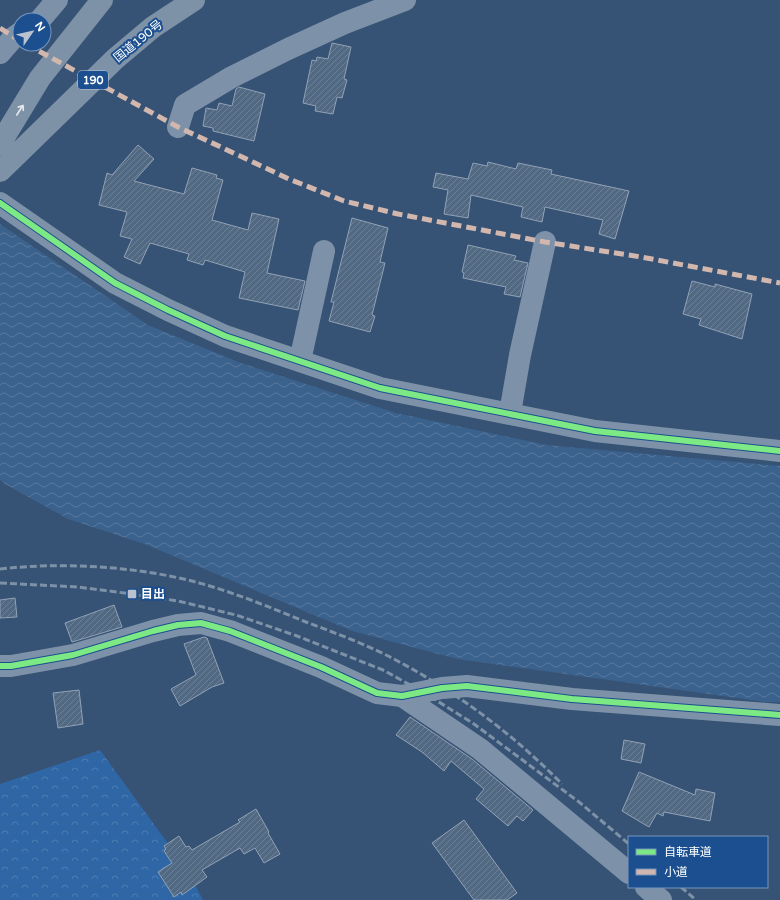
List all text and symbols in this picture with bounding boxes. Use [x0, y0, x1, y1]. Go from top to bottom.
north arrow [12, 12, 52, 52]
street label: 国道190号 [111, 17, 165, 65]
text: N [32, 19, 48, 34]
road number: 190 [78, 71, 108, 89]
one-way arrow [16, 104, 24, 116]
place label: 目出 [141, 587, 165, 601]
marker: 目出 [126, 588, 138, 600]
legend [628, 836, 768, 888]
text: 自転車道 [664, 845, 712, 859]
text: 小道 [664, 865, 688, 879]

